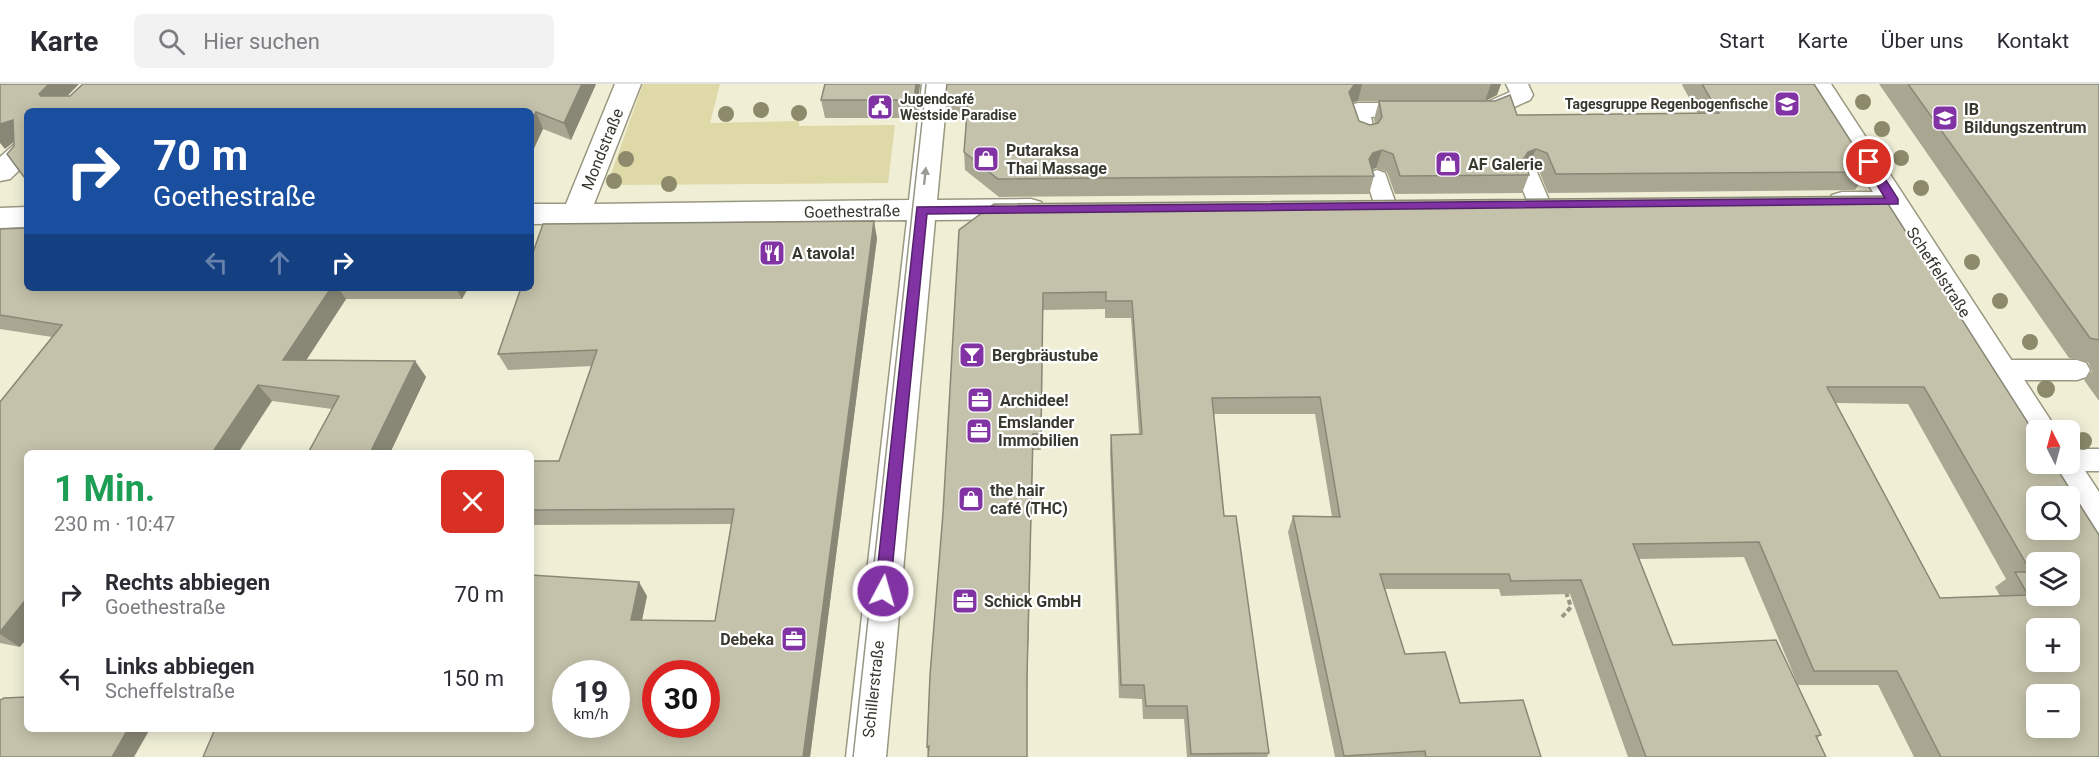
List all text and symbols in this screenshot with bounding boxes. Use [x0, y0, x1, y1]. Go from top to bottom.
search box [134, 14, 554, 68]
text: Karte [30, 25, 98, 58]
icon: search [155, 25, 188, 58]
text: Hier suchen [203, 29, 320, 54]
text: Start [1719, 29, 1765, 53]
text: Karte [1798, 29, 1848, 53]
text: Über uns [1881, 29, 1964, 53]
text: Kontakt [1997, 29, 2069, 53]
school or university icon: Tagesgruppe Regenbogenfische [1772, 89, 1802, 119]
place label: Jugendcafé Westside Paradise [900, 91, 1017, 123]
public building icon: Jugendcafé Westside Paradise [865, 92, 895, 122]
place label: Tagesgruppe Regenbogenfische [1565, 96, 1768, 112]
place label: IB Bildungszentrum [1964, 100, 2087, 137]
school or university icon: IB Bildungszentrum [1930, 103, 1960, 133]
street label: Mondstraße [577, 106, 627, 193]
text: 70 m [153, 131, 248, 180]
icon: right [54, 132, 132, 210]
pin [1843, 136, 1894, 187]
place label: Putaraksa Thai Massage [1006, 141, 1107, 178]
shop icon: Putaraksa Thai Massage [971, 144, 1001, 174]
icon: arrive [1852, 145, 1885, 178]
shop icon: AF Galerie [1433, 149, 1463, 179]
place label: AF Galerie [1468, 155, 1543, 174]
one-way arrow [920, 167, 930, 186]
text: Goethestraße [153, 181, 316, 213]
street label: Goethestraße [804, 201, 900, 222]
street label: Scheffelstraße [1902, 224, 1975, 321]
restaurant icon: A tavola! [757, 238, 787, 268]
place label: A tavola! [792, 244, 855, 263]
icon: left [200, 246, 233, 279]
icon: ahead [263, 246, 296, 279]
icon: right [326, 246, 359, 279]
bar icon: Bergbräustube [957, 340, 987, 370]
place label: Bergbräustube [992, 346, 1098, 365]
office icon: Archidee! [965, 385, 995, 415]
place label: Archidee! [1000, 391, 1069, 410]
place label: Emslander Immobilien [998, 413, 1079, 450]
office icon: Emslander Immobilien [964, 416, 994, 446]
north arrow [2026, 420, 2080, 474]
map controls [2026, 420, 2080, 738]
text: 1 Min. [54, 468, 155, 510]
button: close [441, 470, 504, 533]
place label: the hair café (THC) [990, 481, 1068, 518]
shop icon: the hair café (THC) [956, 484, 986, 514]
button: search [2026, 486, 2080, 540]
text: 230 m · 10:47 [54, 512, 175, 536]
button: layers [2026, 552, 2080, 606]
position arrow [851, 559, 915, 623]
text: Rechts abbiegen [105, 570, 270, 595]
icon: right [54, 578, 87, 611]
text: 70 m [455, 582, 504, 607]
office icon: Schick GmbH [950, 586, 980, 616]
place label: Schick GmbH [984, 592, 1081, 611]
text: Goethestraße [105, 595, 225, 619]
button: + [2026, 618, 2080, 672]
office icon: Debeka [779, 624, 809, 654]
place label: Debeka [720, 630, 774, 649]
street label: Schillerstraße [859, 640, 888, 739]
text: Links abbiegen [105, 654, 255, 679]
speed limit sign: 30 [642, 660, 720, 738]
icon: left [54, 662, 87, 695]
text: 150 m [442, 666, 504, 691]
text: 19 [574, 674, 608, 709]
text: Scheffelstraße [105, 679, 235, 703]
button: − [2026, 684, 2080, 738]
text: km/h [573, 705, 609, 723]

